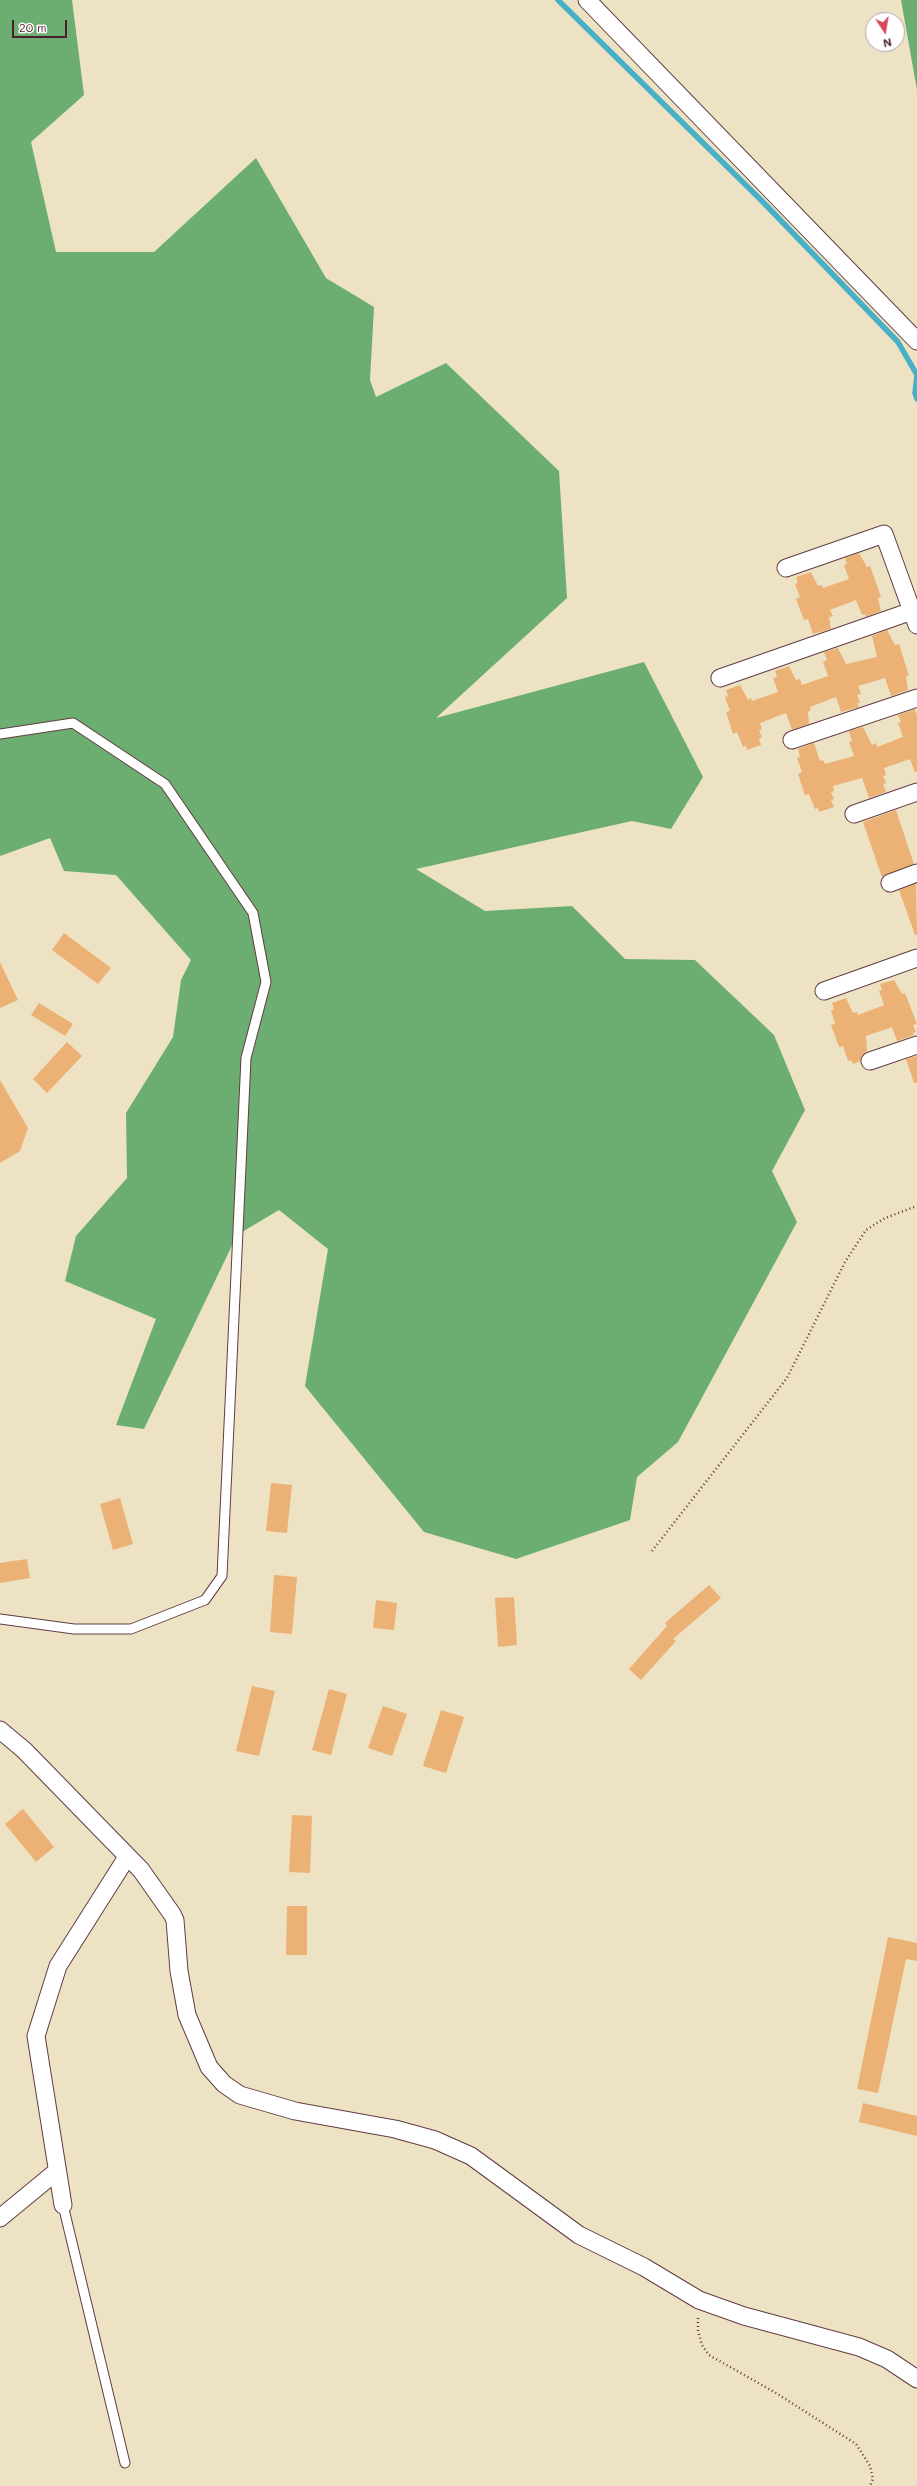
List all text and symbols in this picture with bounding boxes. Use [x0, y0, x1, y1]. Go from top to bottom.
scale bar [14, 12, 69, 38]
north arrow [865, 12, 905, 52]
text: 20 m [19, 19, 47, 35]
text: N [882, 35, 893, 51]

